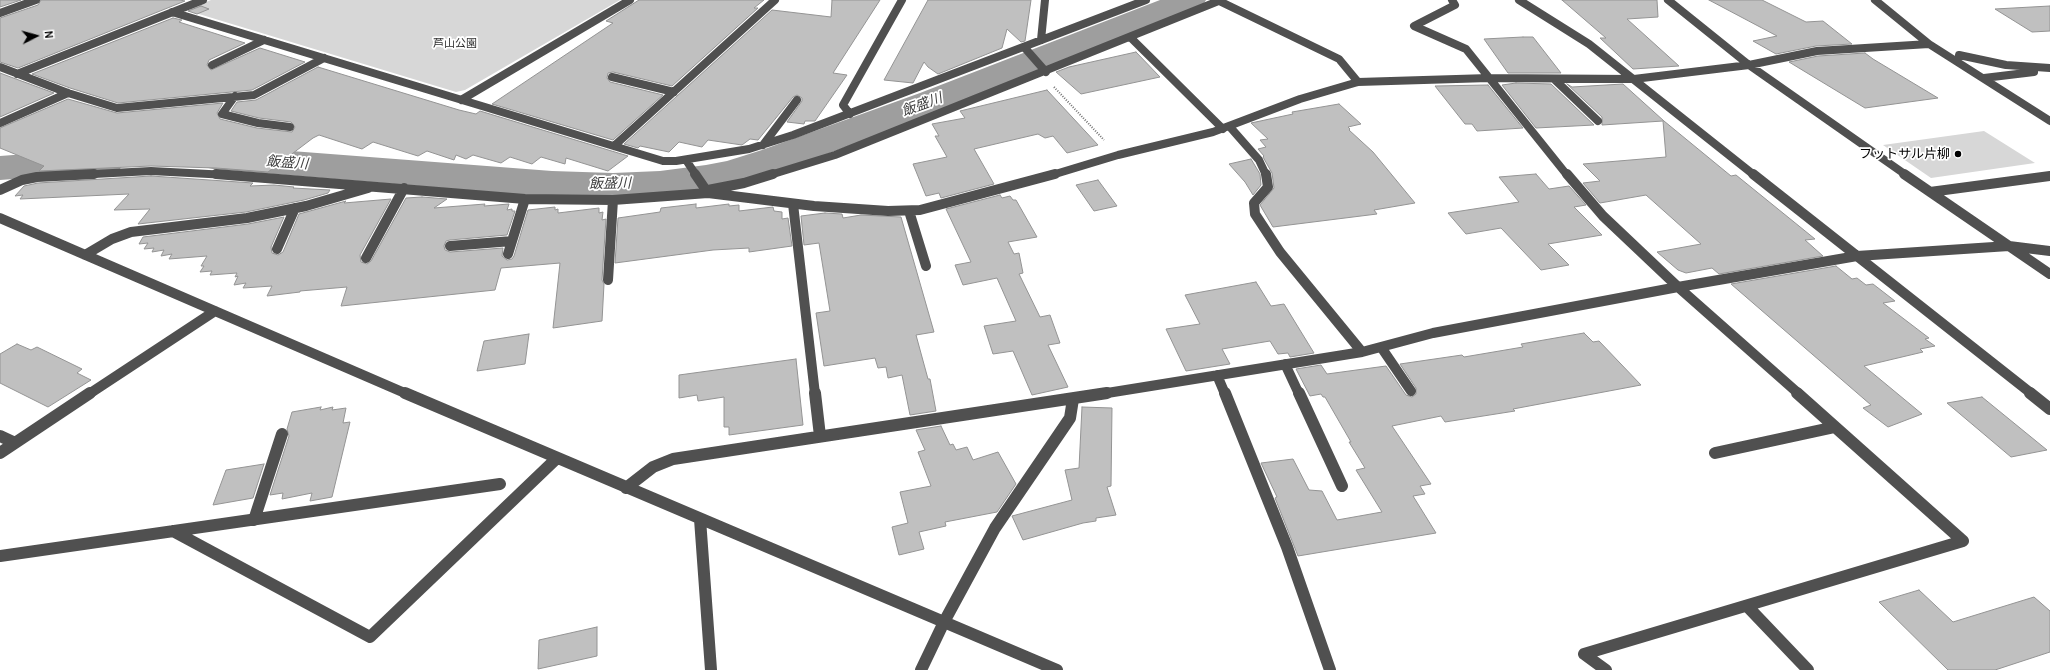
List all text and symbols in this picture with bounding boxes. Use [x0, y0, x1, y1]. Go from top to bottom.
north arrow [16, 16, 56, 56]
text: N [42, 30, 55, 39]
park label: 芦山公園 [433, 37, 477, 51]
water label: 飯盛川 [899, 90, 945, 120]
place label: フットサル片柳 [1859, 146, 1950, 162]
marker: フットサル片柳 [1953, 149, 1963, 159]
water label: 飯盛川 [265, 153, 309, 173]
water label: 飯盛川 [589, 175, 631, 193]

